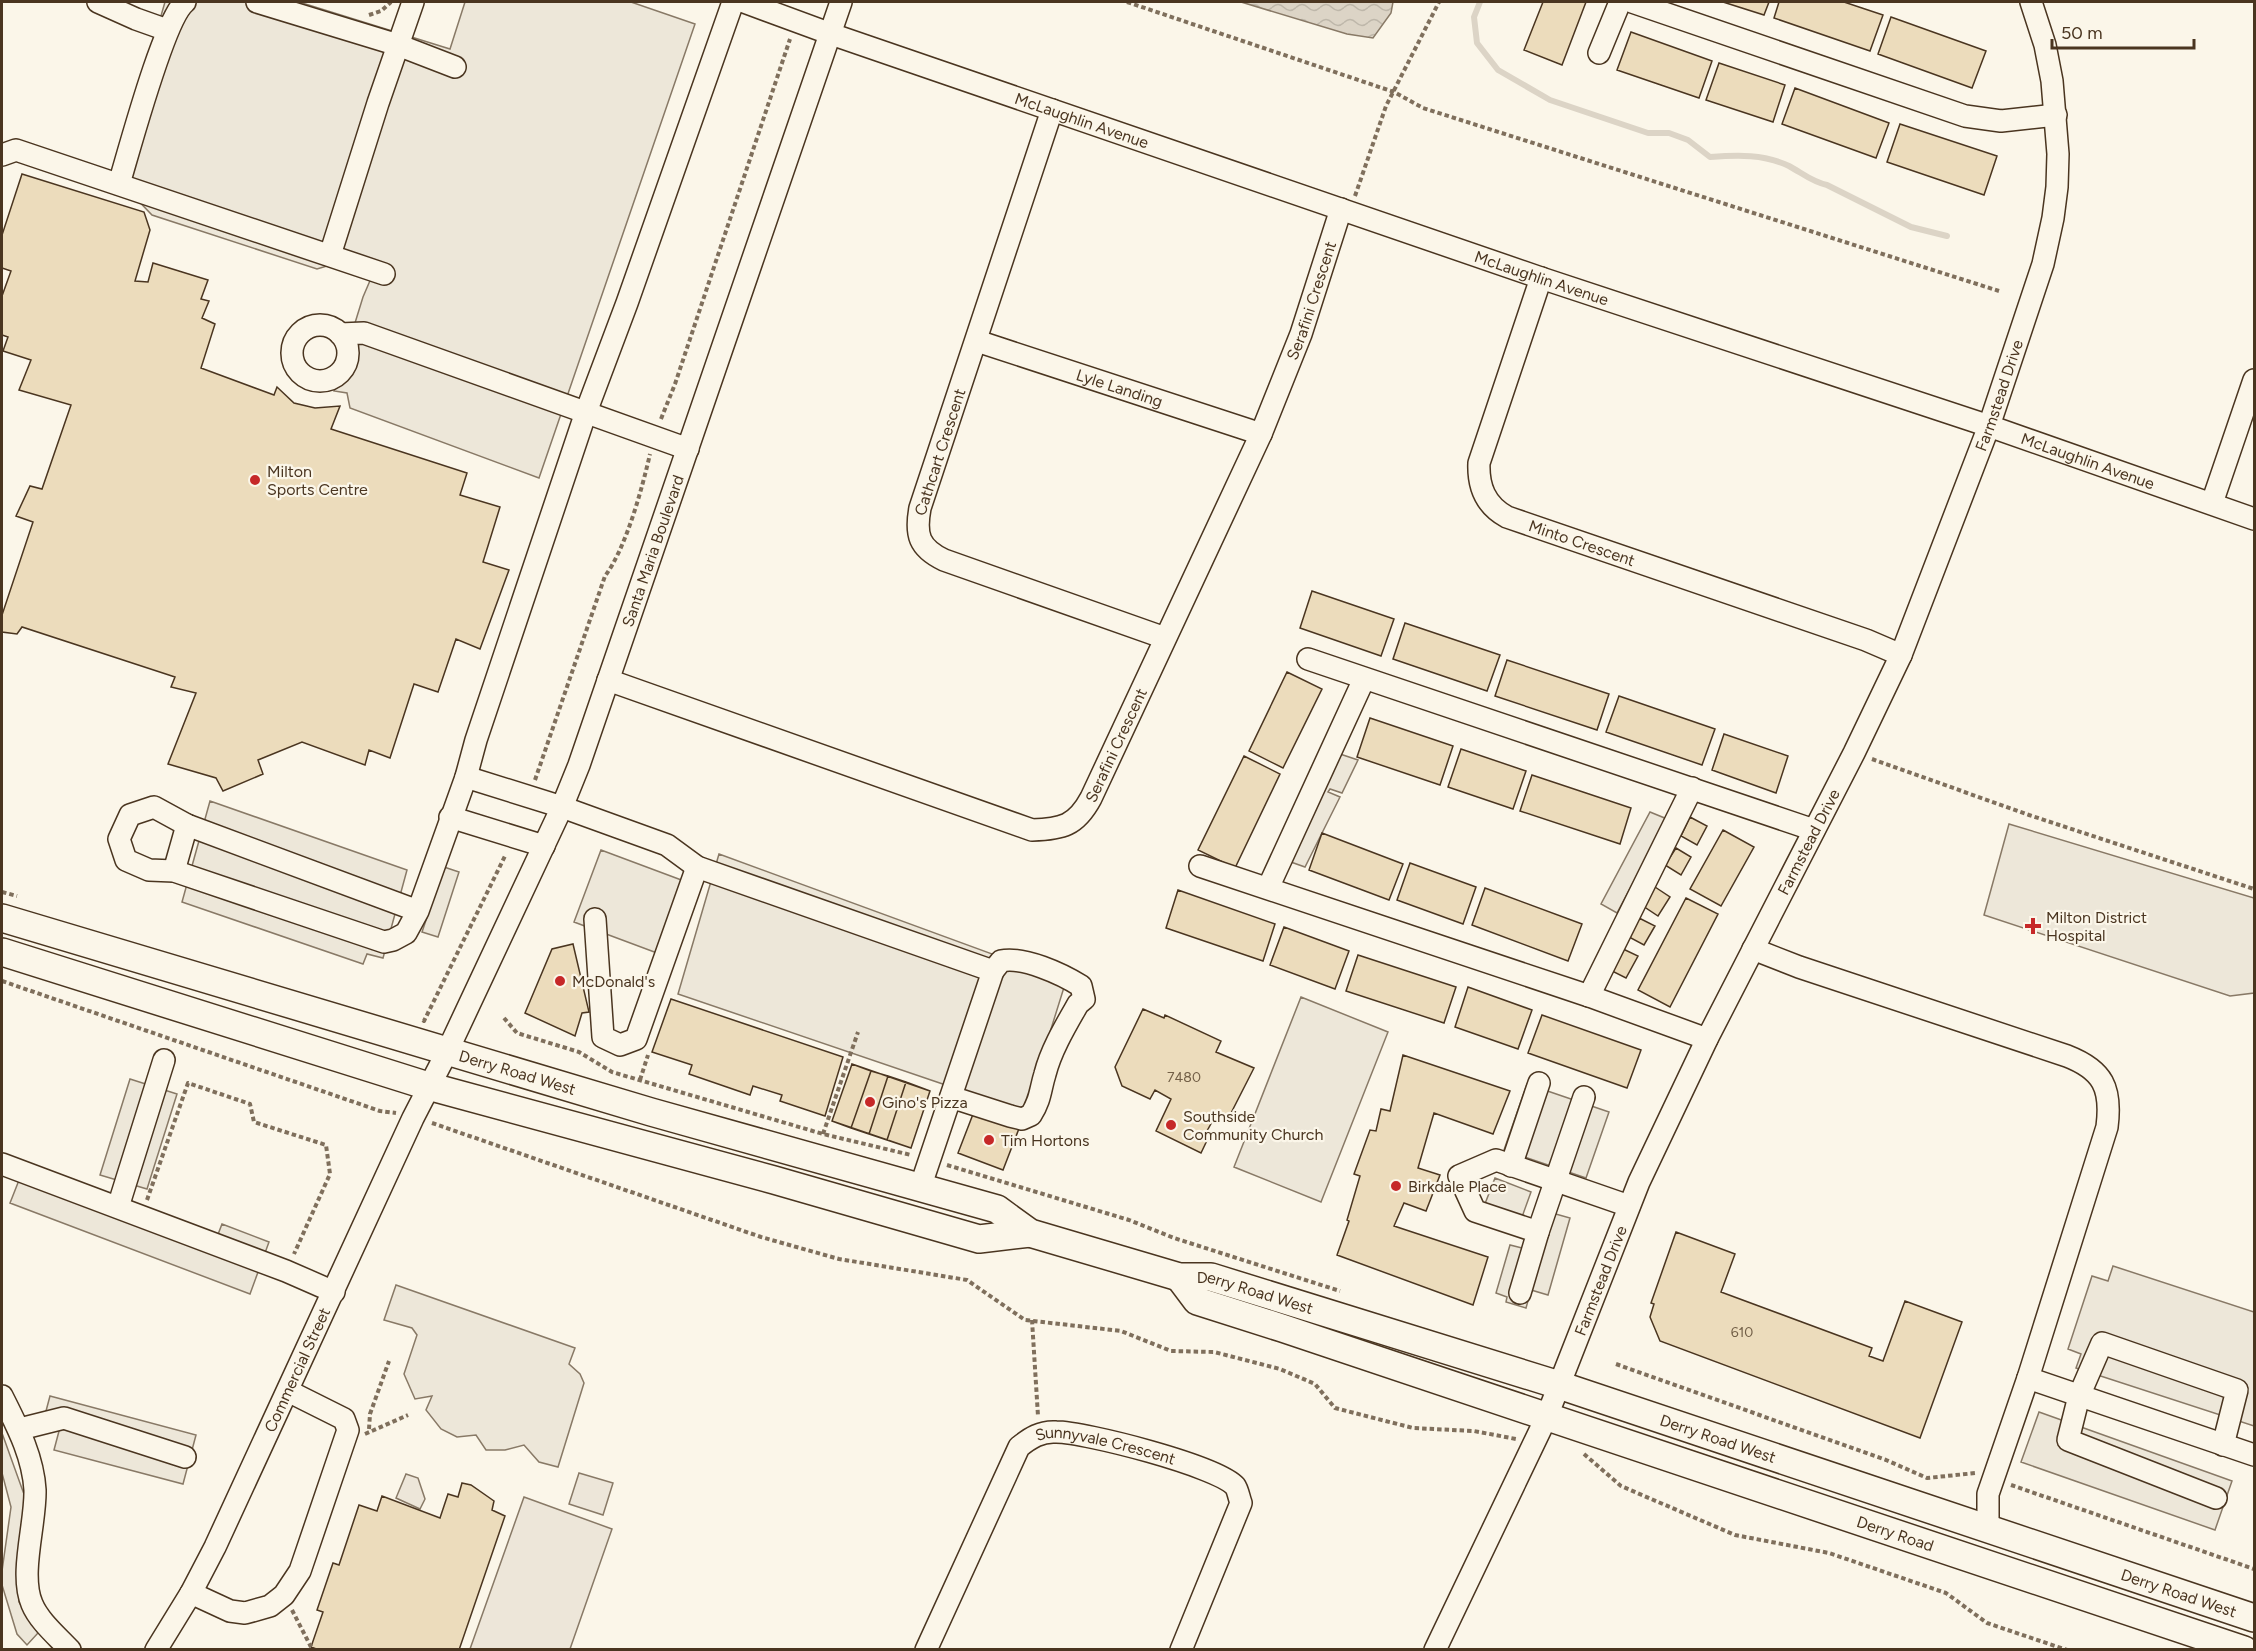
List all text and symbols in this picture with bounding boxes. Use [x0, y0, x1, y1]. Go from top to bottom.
scale bar [2052, 12, 2194, 50]
text: 50 m [2061, 22, 2103, 44]
street label: McLaughlin Avenue [1012, 88, 1152, 152]
street label: Serafini Crescent [1282, 239, 1340, 363]
street label: McLaughlin Avenue [1472, 246, 1611, 309]
street label: Farmstead Drive [1971, 337, 2027, 454]
street label: Lyle Landing [1074, 365, 1165, 411]
street label: Cathcart Crescent [911, 386, 969, 518]
street label: McLaughlin Avenue [2018, 428, 2157, 493]
place label: Milton Sports Centre [267, 462, 368, 499]
street label: Santa Maria Boulevard [618, 472, 687, 629]
marker: Milton Sports Centre [248, 473, 262, 487]
street label: Minto Crescent [1526, 516, 1638, 570]
street label: Serafini Crescent [1081, 685, 1151, 805]
street label: Farmstead Drive [1773, 785, 1844, 898]
place label: Milton District Hospital [2046, 908, 2147, 945]
marker: Milton District Hospital [2024, 917, 2042, 935]
place label: McDonald's [572, 972, 655, 991]
marker: McDonald's [553, 974, 567, 988]
street label: Derry Road West [457, 1046, 578, 1098]
house number: 7480 [1167, 1069, 1201, 1086]
place label: Gino's Pizza [882, 1093, 968, 1112]
marker: Gino's Pizza [863, 1095, 877, 1109]
place label: Southside Community Church [1183, 1107, 1323, 1144]
marker: Southside Community Church [1164, 1118, 1178, 1132]
place label: Tim Hortons [1001, 1131, 1090, 1150]
marker: Tim Hortons [982, 1133, 996, 1147]
place label: Birkdale Place [1408, 1177, 1507, 1196]
marker: Birkdale Place [1389, 1179, 1403, 1193]
street label: Farmstead Drive [1570, 1223, 1631, 1338]
street label: Derry Road West [1197, 1267, 1316, 1318]
street label: Commercial Street [260, 1304, 334, 1435]
house number: 610 [1731, 1324, 1753, 1341]
street label: Derry Road West [1658, 1410, 1778, 1467]
street label: Sunnyvale Crescent [1033, 1422, 1178, 1468]
street label: Derry Road [1854, 1512, 1936, 1555]
street label: Derry Road West [2119, 1565, 2239, 1621]

